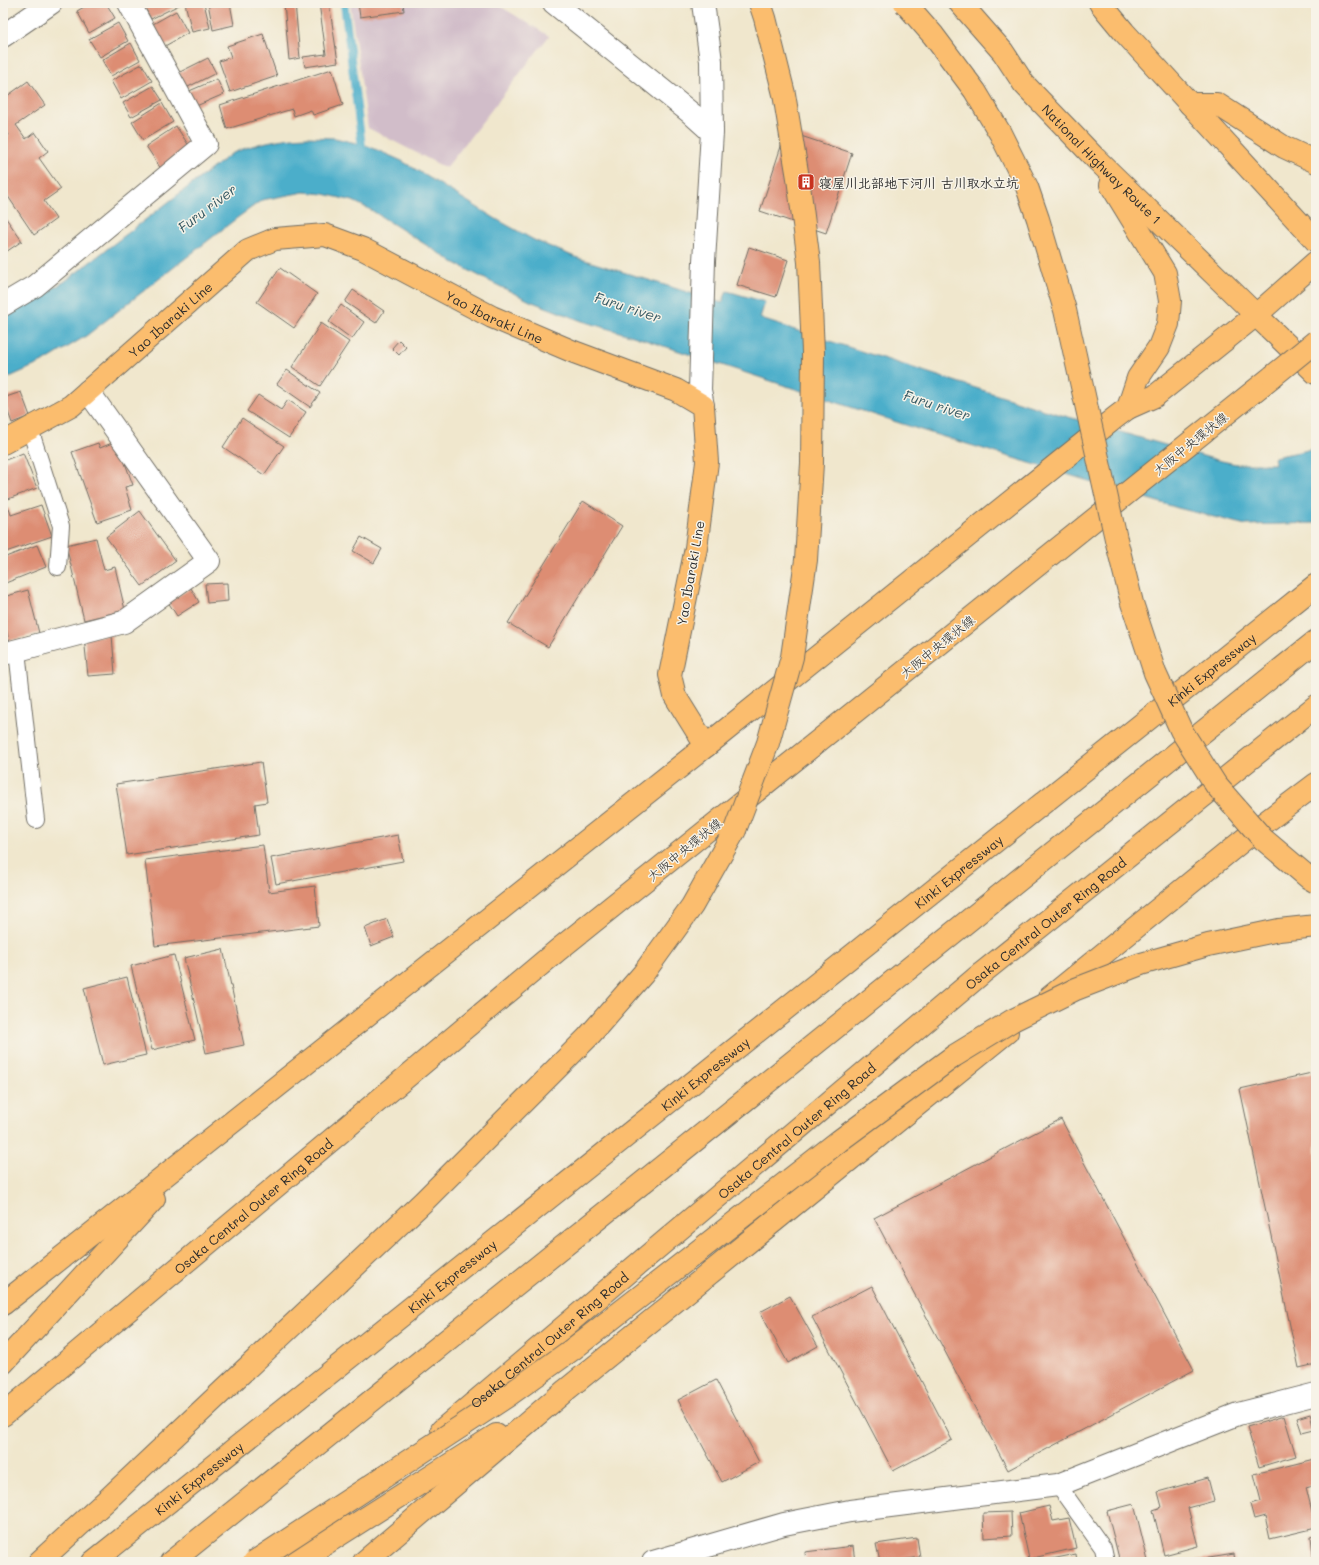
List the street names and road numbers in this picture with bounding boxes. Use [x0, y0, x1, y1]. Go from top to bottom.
street label: National Highway Route 1 [1039, 100, 1165, 227]
street label: Yao Ibaraki Line [124, 277, 215, 361]
street label: Yao Ibaraki Line [443, 286, 546, 346]
street label: 大阪中央環状線 [1149, 407, 1231, 478]
street label: Yao Ibaraki Line [672, 519, 708, 627]
street label: 大阪中央環状線 [896, 610, 978, 681]
street label: Kinki Expressway [1163, 628, 1259, 709]
street label: 大阪中央環状線 [643, 813, 725, 884]
street label: Kinki Expressway [910, 830, 1006, 912]
street label: Osaka Central Outer Ring Road [961, 853, 1129, 993]
street label: Kinki Expressway [657, 1033, 753, 1114]
street label: Osaka Central Outer Ring Road [714, 1059, 879, 1202]
street label: Osaka Central Outer Ring Road [170, 1134, 336, 1277]
street label: Kinki Expressway [404, 1235, 499, 1316]
street label: Osaka Central Outer Ring Road [466, 1268, 631, 1411]
street label: Kinki Expressway [151, 1437, 246, 1518]

